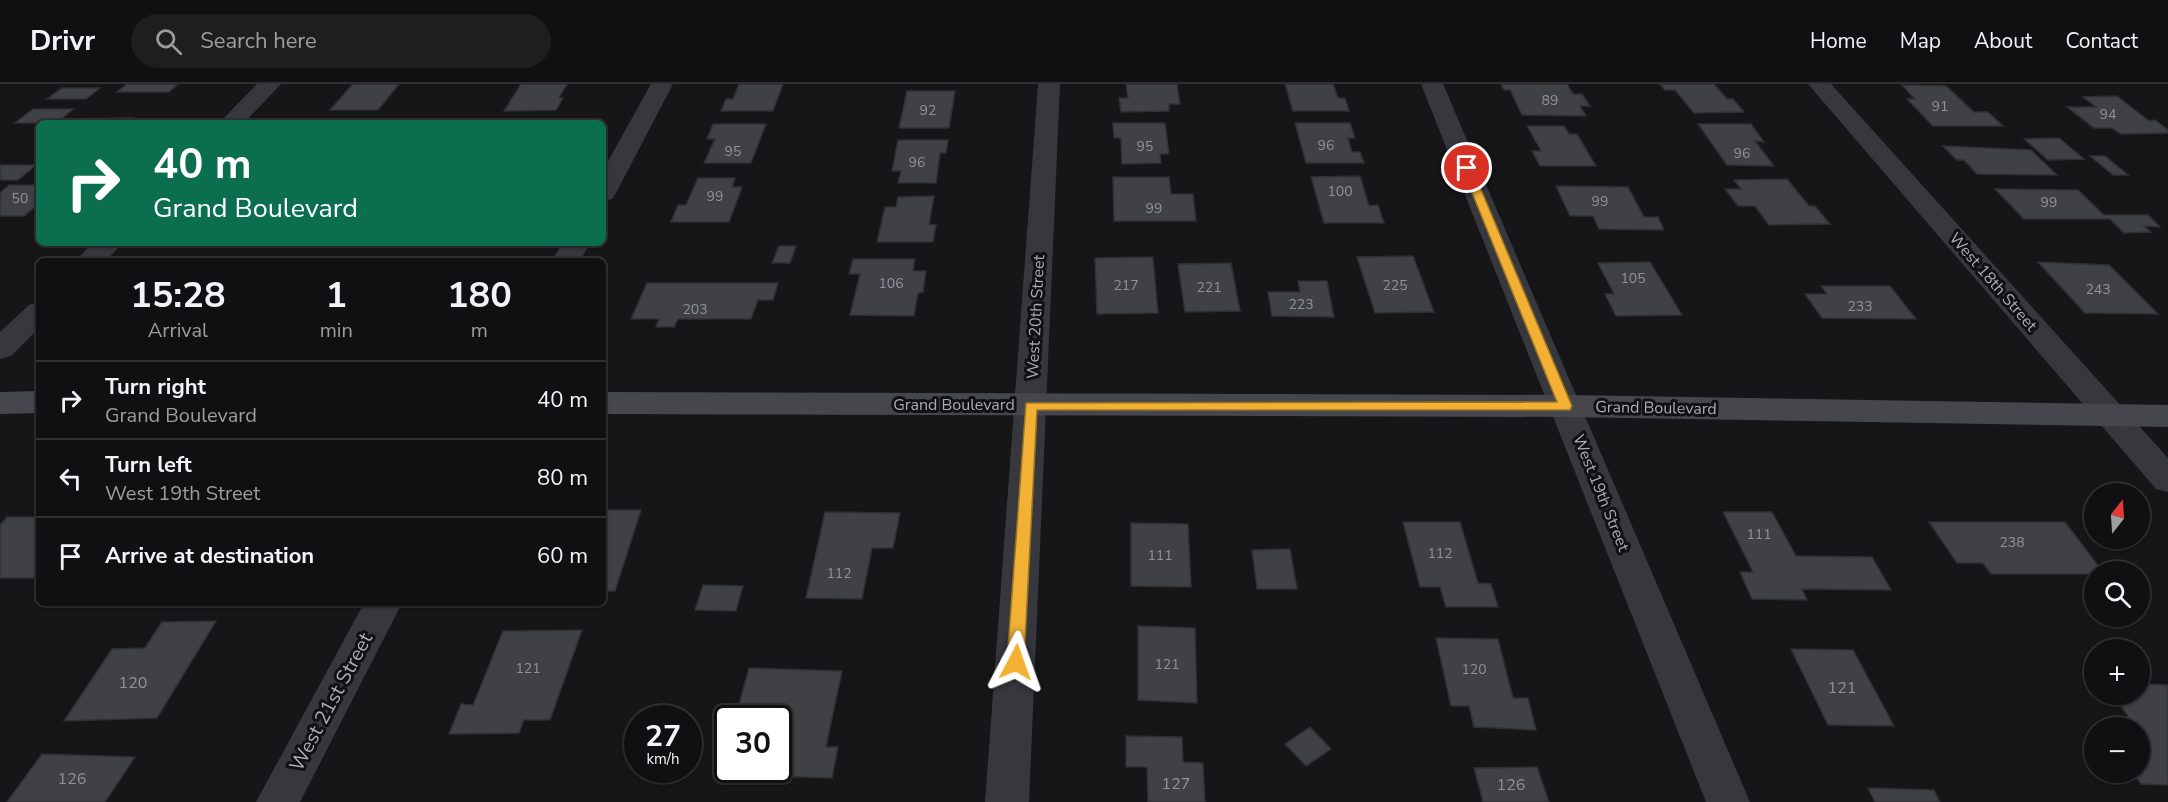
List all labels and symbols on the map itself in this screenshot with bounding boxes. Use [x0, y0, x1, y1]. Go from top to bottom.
house number: 89 [1542, 91, 1558, 110]
house number: 91 [1932, 97, 1948, 116]
house number: 92 [920, 101, 936, 120]
house number: 94 [2100, 105, 2116, 124]
house number: 96 [1318, 136, 1334, 155]
house number: 95 [1137, 137, 1153, 156]
house number: 95 [725, 142, 741, 161]
pin [1441, 142, 1492, 193]
house number: 96 [1734, 144, 1750, 163]
house number: 96 [909, 153, 925, 172]
house number: 100 [1327, 182, 1353, 201]
house number: 99 [707, 187, 723, 206]
house number: 50 [12, 189, 28, 208]
house number: 99 [1592, 192, 1608, 211]
house number: 99 [2041, 193, 2057, 212]
house number: 99 [1146, 199, 1162, 218]
street label: West 18th Street [1944, 228, 2042, 336]
street label: West 20th Street [1022, 254, 1050, 380]
house number: 105 [1620, 269, 1646, 288]
house number: 106 [878, 274, 904, 293]
house number: 217 [1113, 276, 1139, 295]
house number: 225 [1382, 276, 1408, 295]
house number: 221 [1196, 278, 1222, 297]
house number: 243 [2085, 280, 2111, 299]
house number: 223 [1288, 295, 1314, 314]
house number: 233 [1847, 297, 1873, 316]
house number: 203 [682, 300, 708, 319]
street label: Grand Boulevard [893, 394, 1015, 416]
street label: Grand Boulevard [1595, 396, 1717, 420]
street label: West 19th Street [1568, 431, 1635, 555]
north arrow [2084, 483, 2150, 549]
house number: 111 [1746, 525, 1772, 544]
house number: 238 [1999, 533, 2025, 552]
house number: 112 [1427, 544, 1453, 563]
house number: 111 [1147, 546, 1173, 565]
house number: 112 [826, 564, 852, 583]
street label: West 21st Street [283, 627, 379, 776]
position arrow [984, 630, 1048, 694]
house number: 121 [1154, 655, 1180, 674]
house number: 121 [515, 659, 541, 678]
house number: 120 [1461, 660, 1487, 679]
house number: 120 [119, 672, 147, 694]
house number: 121 [1828, 677, 1856, 699]
speed limit sign: 30 [714, 705, 792, 783]
house number: 126 [58, 768, 86, 790]
house number: 127 [1162, 773, 1190, 795]
house number: 126 [1497, 774, 1525, 796]

